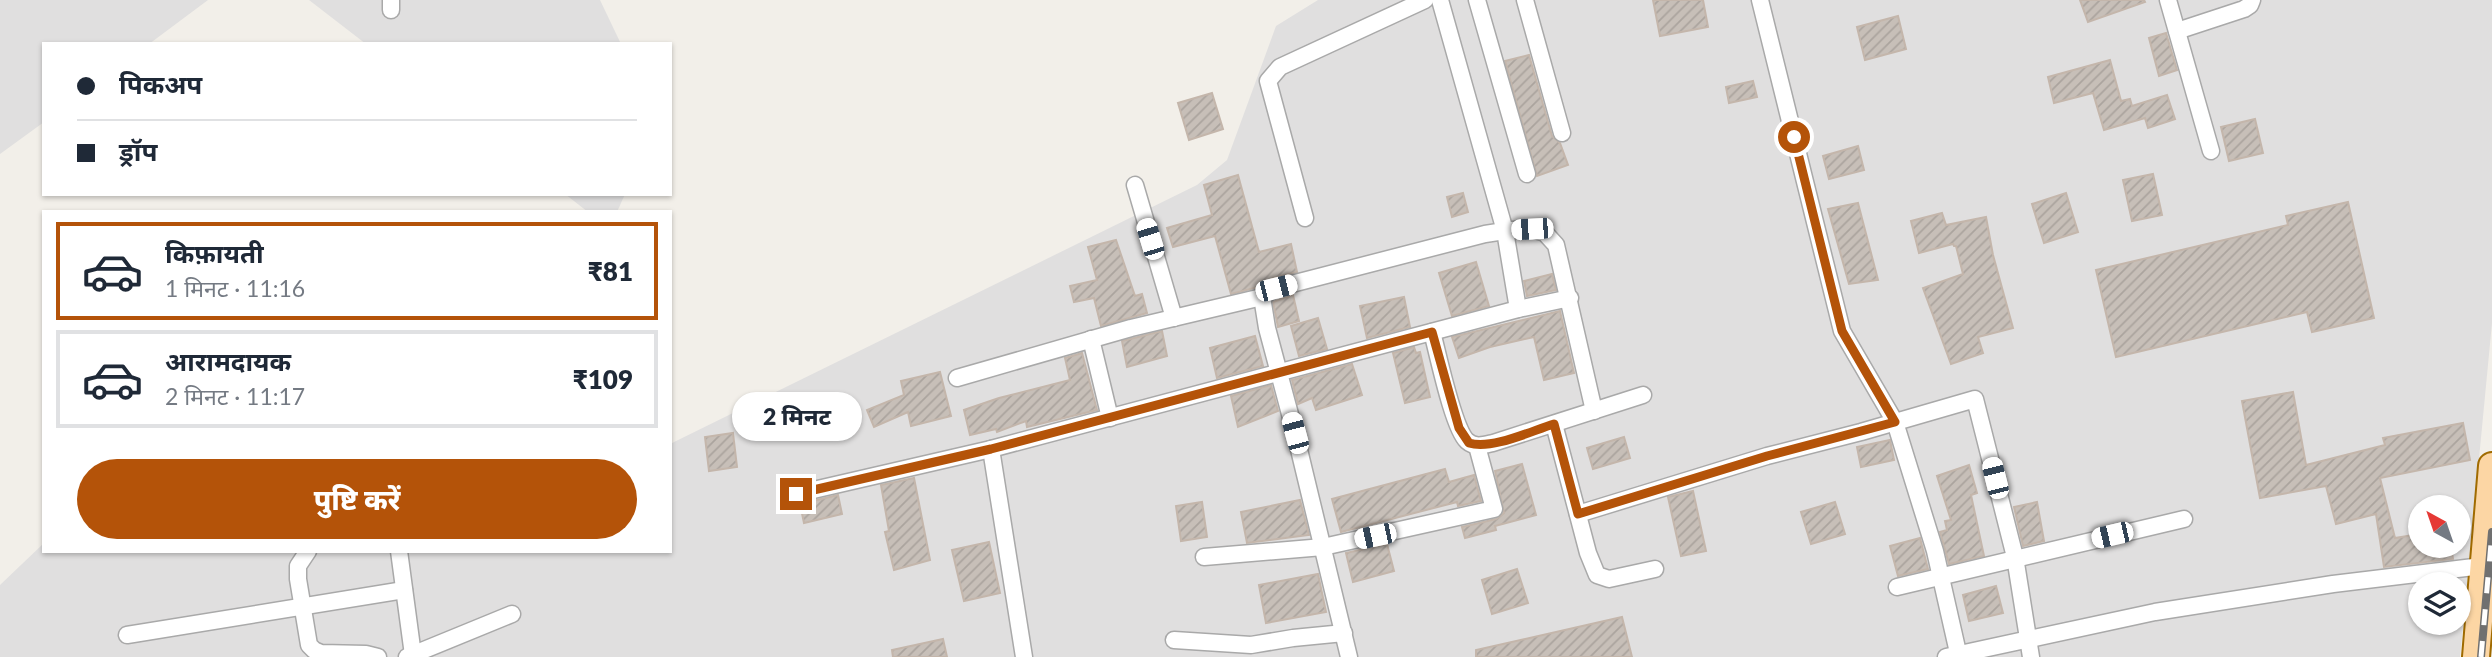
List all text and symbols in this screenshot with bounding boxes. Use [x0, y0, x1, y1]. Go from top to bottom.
text: पिकअप [119, 68, 202, 100]
route start [1778, 121, 1810, 153]
text: ड्रॉप [119, 135, 157, 167]
car [1134, 216, 1167, 262]
car [1511, 217, 1554, 241]
text: किफ़ायती [165, 237, 264, 269]
icon: car [81, 240, 144, 303]
text: ₹81 [588, 255, 633, 287]
car [1254, 273, 1299, 303]
text: 1 मिनट · 11:16 [165, 274, 305, 302]
text: आरामदायक [165, 345, 291, 377]
icon: car [81, 348, 144, 411]
text: ₹109 [573, 363, 633, 395]
text: 2 मिनट · 11:17 [165, 382, 305, 410]
callout: 2 मिनट [731, 392, 861, 442]
text: 2 मिनट [763, 402, 831, 430]
car [1280, 410, 1311, 456]
car [1980, 455, 2011, 501]
button: पुष्टि करें [77, 459, 637, 539]
route end [780, 478, 812, 510]
north arrow [2408, 495, 2471, 558]
map controls [2408, 495, 2471, 635]
car [2090, 520, 2135, 550]
car [1353, 521, 1398, 551]
button: layers [2408, 572, 2471, 635]

